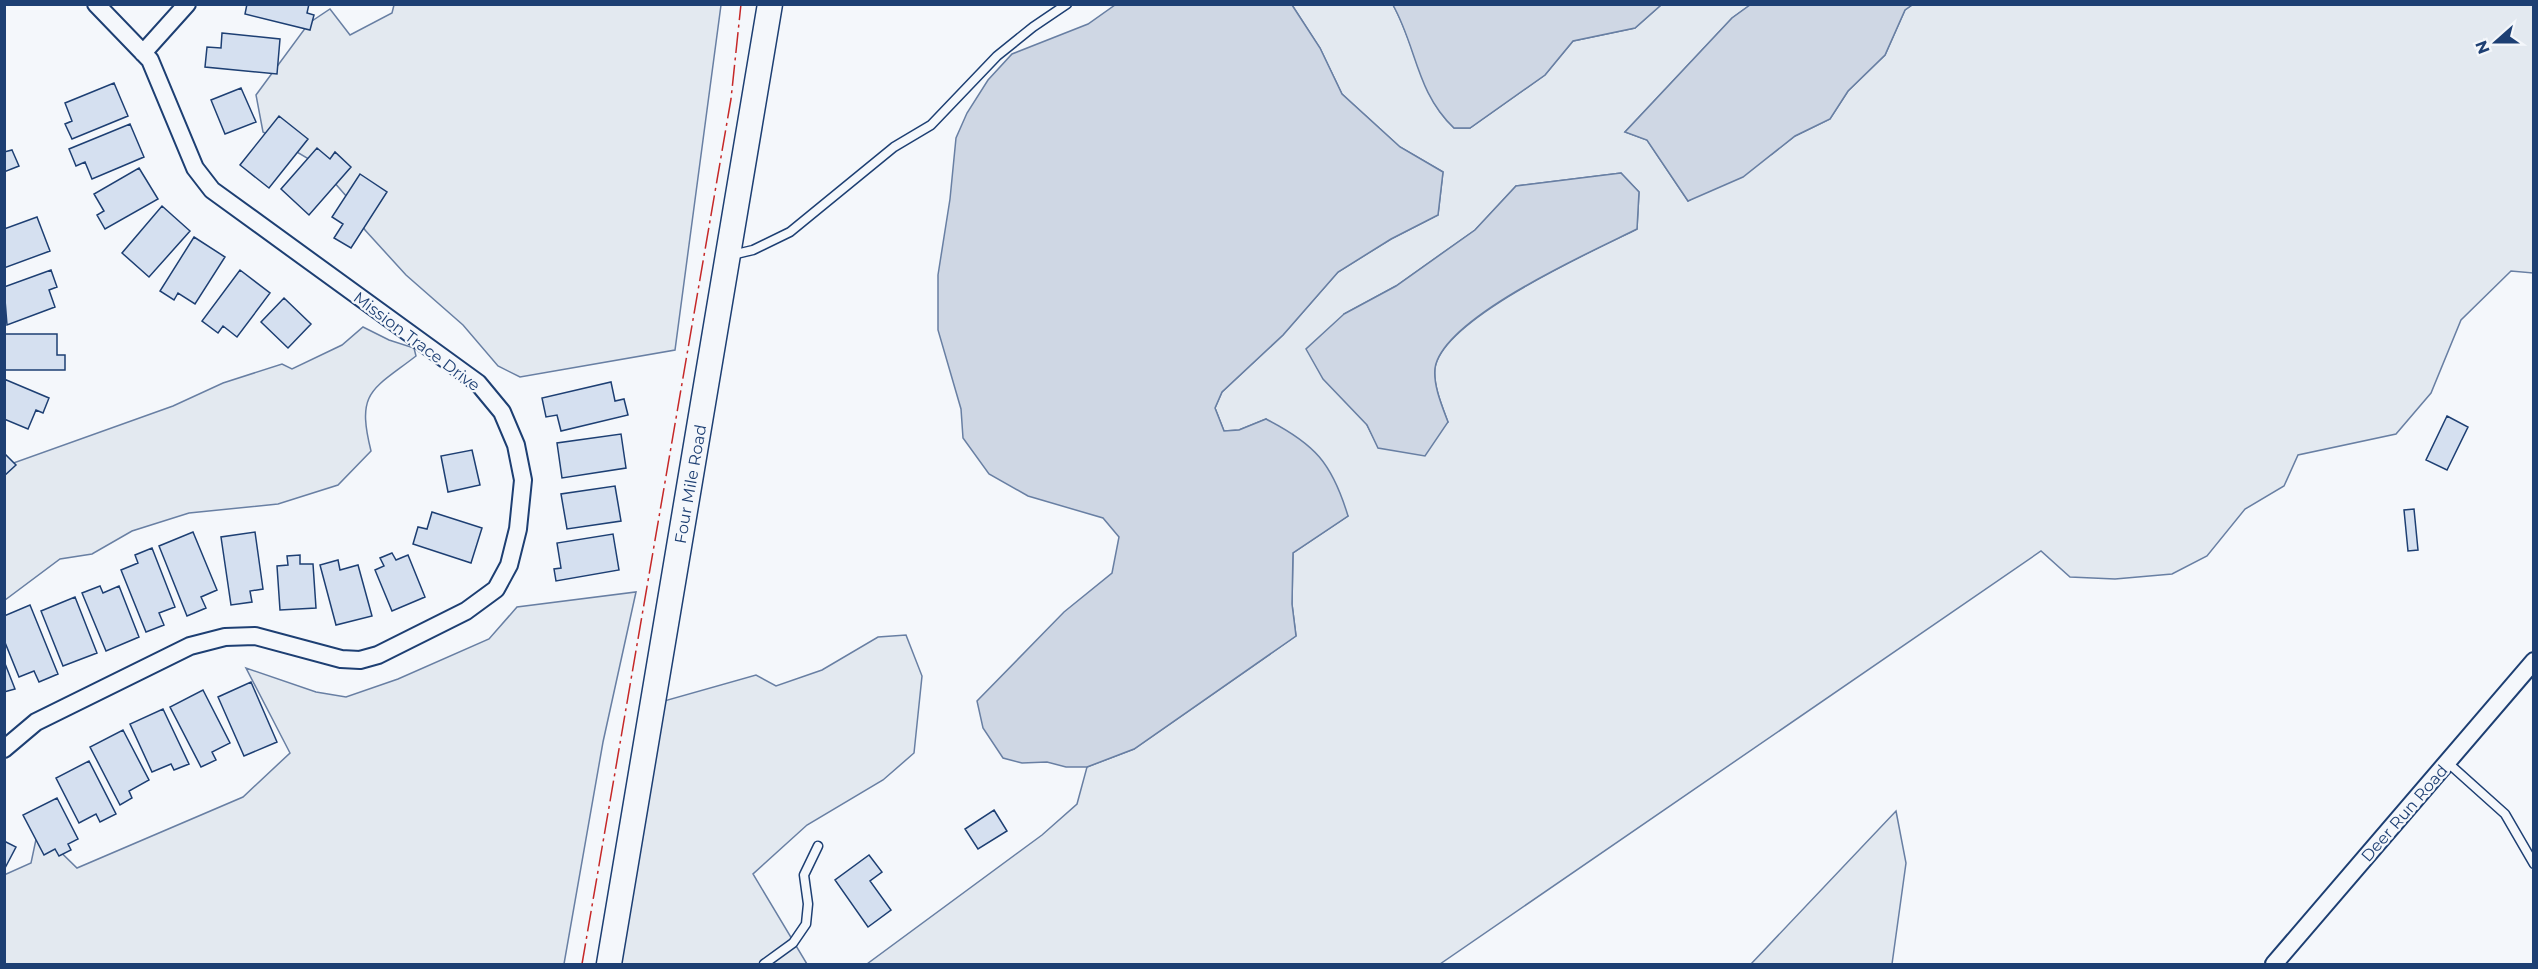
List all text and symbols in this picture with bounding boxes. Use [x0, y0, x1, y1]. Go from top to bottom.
north arrow [2466, 12, 2526, 72]
text: N [2471, 38, 2494, 57]
street label: Mission Trace Drive [350, 288, 484, 395]
street label: Four Mile Road [671, 423, 710, 545]
street label: Deer Run Road [2357, 761, 2452, 866]

